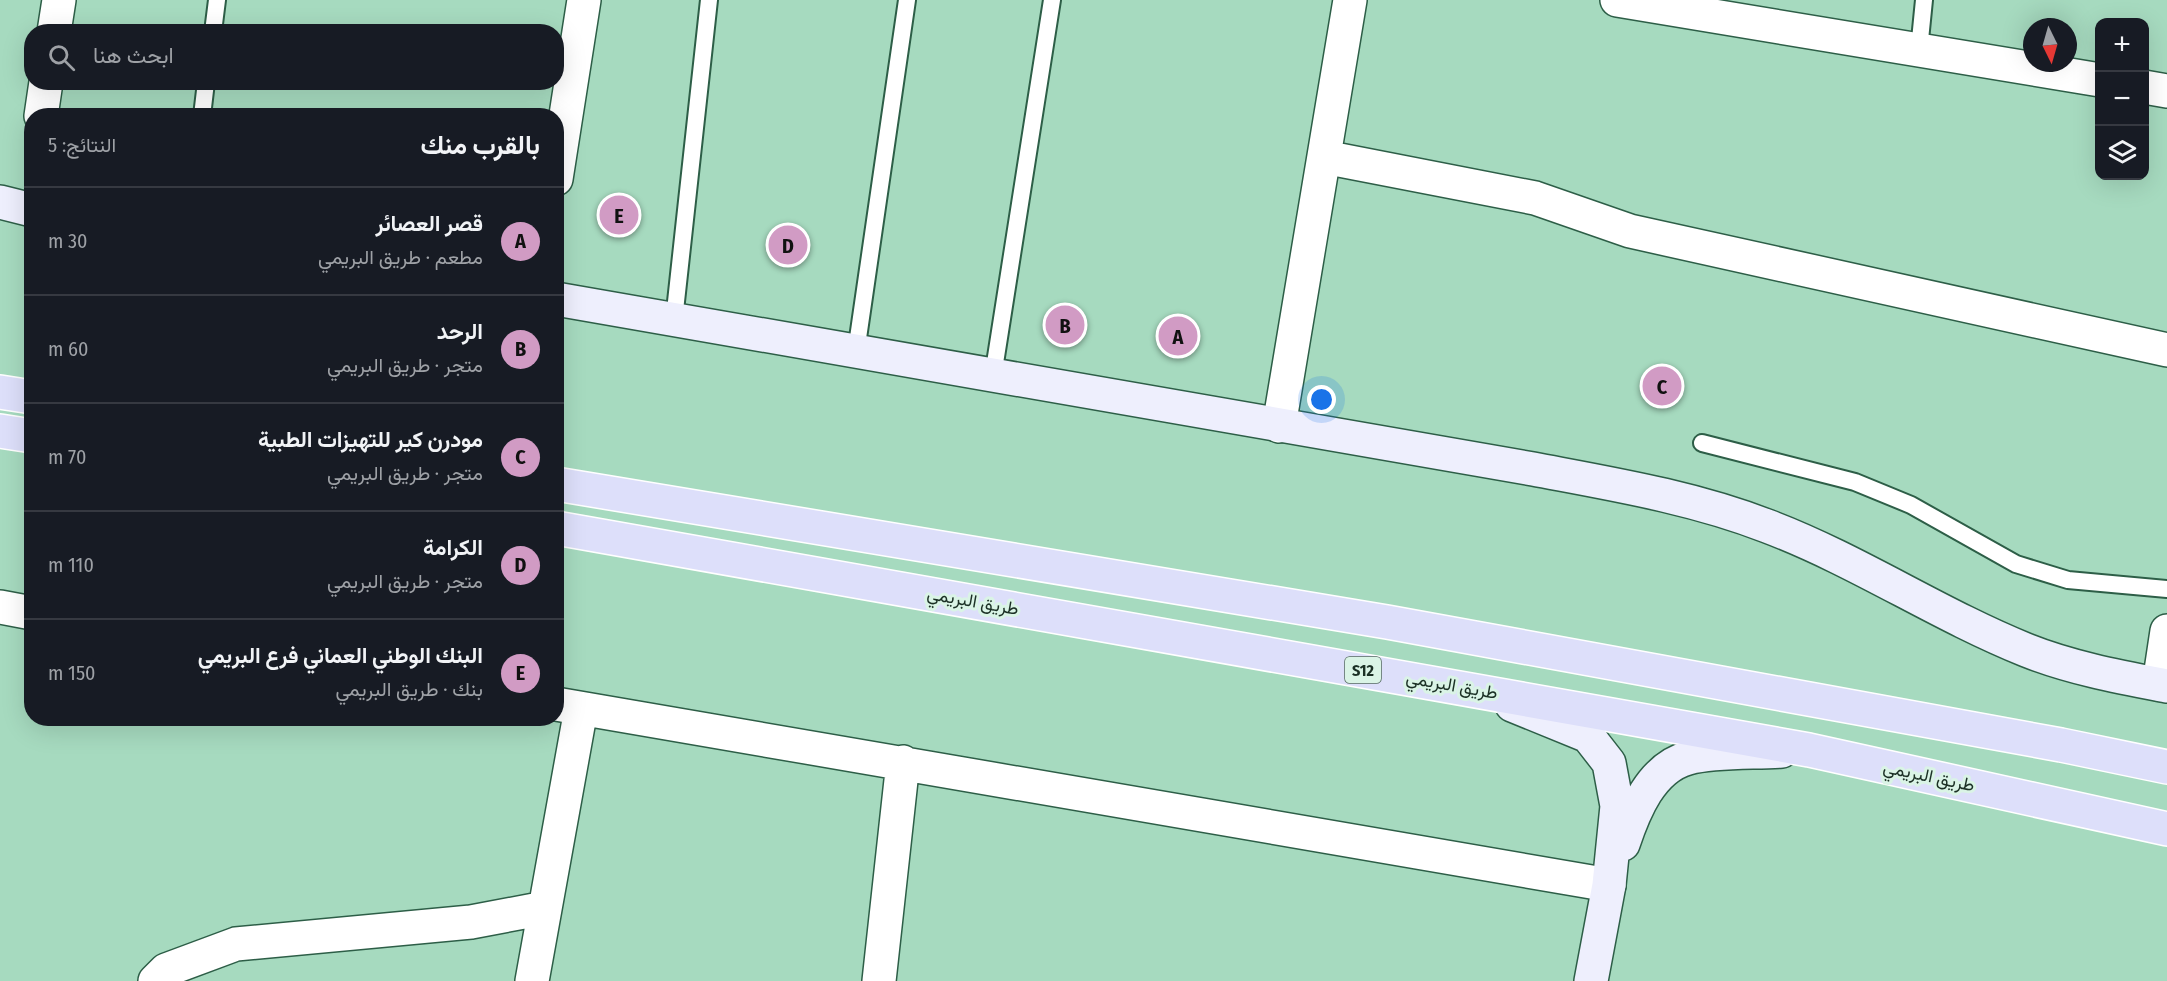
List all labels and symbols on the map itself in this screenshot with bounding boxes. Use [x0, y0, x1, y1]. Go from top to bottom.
north arrow [2023, 18, 2077, 72]
pin: E [600, 192, 638, 238]
pin: D [768, 222, 808, 268]
pin: B [1046, 302, 1084, 348]
pin: A [1158, 314, 1198, 358]
pin: C [1642, 364, 1682, 408]
your location [1307, 385, 1336, 414]
street label: طريق البريمي [925, 582, 1021, 624]
road number: S12 [1345, 657, 1381, 683]
street label: طريق البريمي [1404, 666, 1500, 708]
street label: طريق البريمي [1880, 756, 1977, 800]

